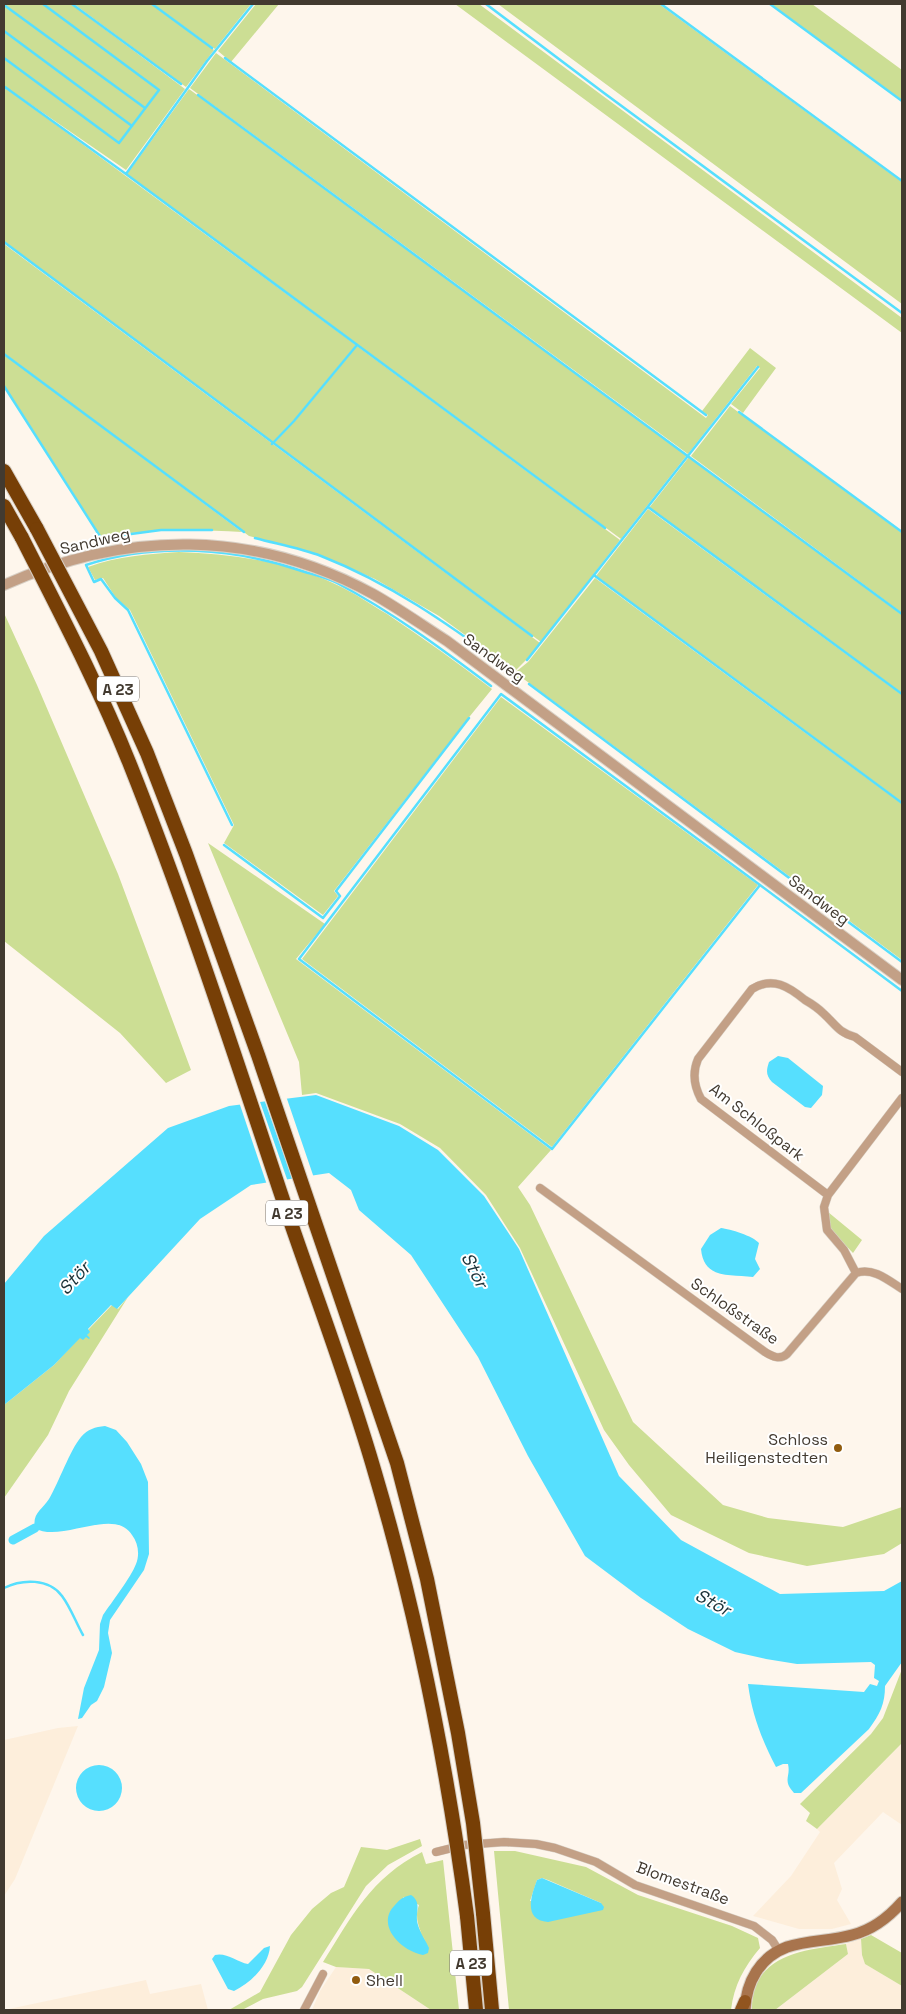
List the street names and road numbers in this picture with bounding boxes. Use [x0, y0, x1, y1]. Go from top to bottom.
street label: Sandweg [58, 523, 132, 559]
street label: Sandweg [459, 628, 529, 688]
road number: A 23 [97, 676, 139, 702]
street label: Sandweg [784, 870, 854, 930]
street label: Am Schloßpark [705, 1078, 809, 1166]
road number: A 23 [266, 1200, 308, 1226]
street label: Schloßstraße [687, 1273, 783, 1349]
street label: Blomestraße [633, 1856, 733, 1910]
road number: A 23 [450, 1950, 492, 1976]

